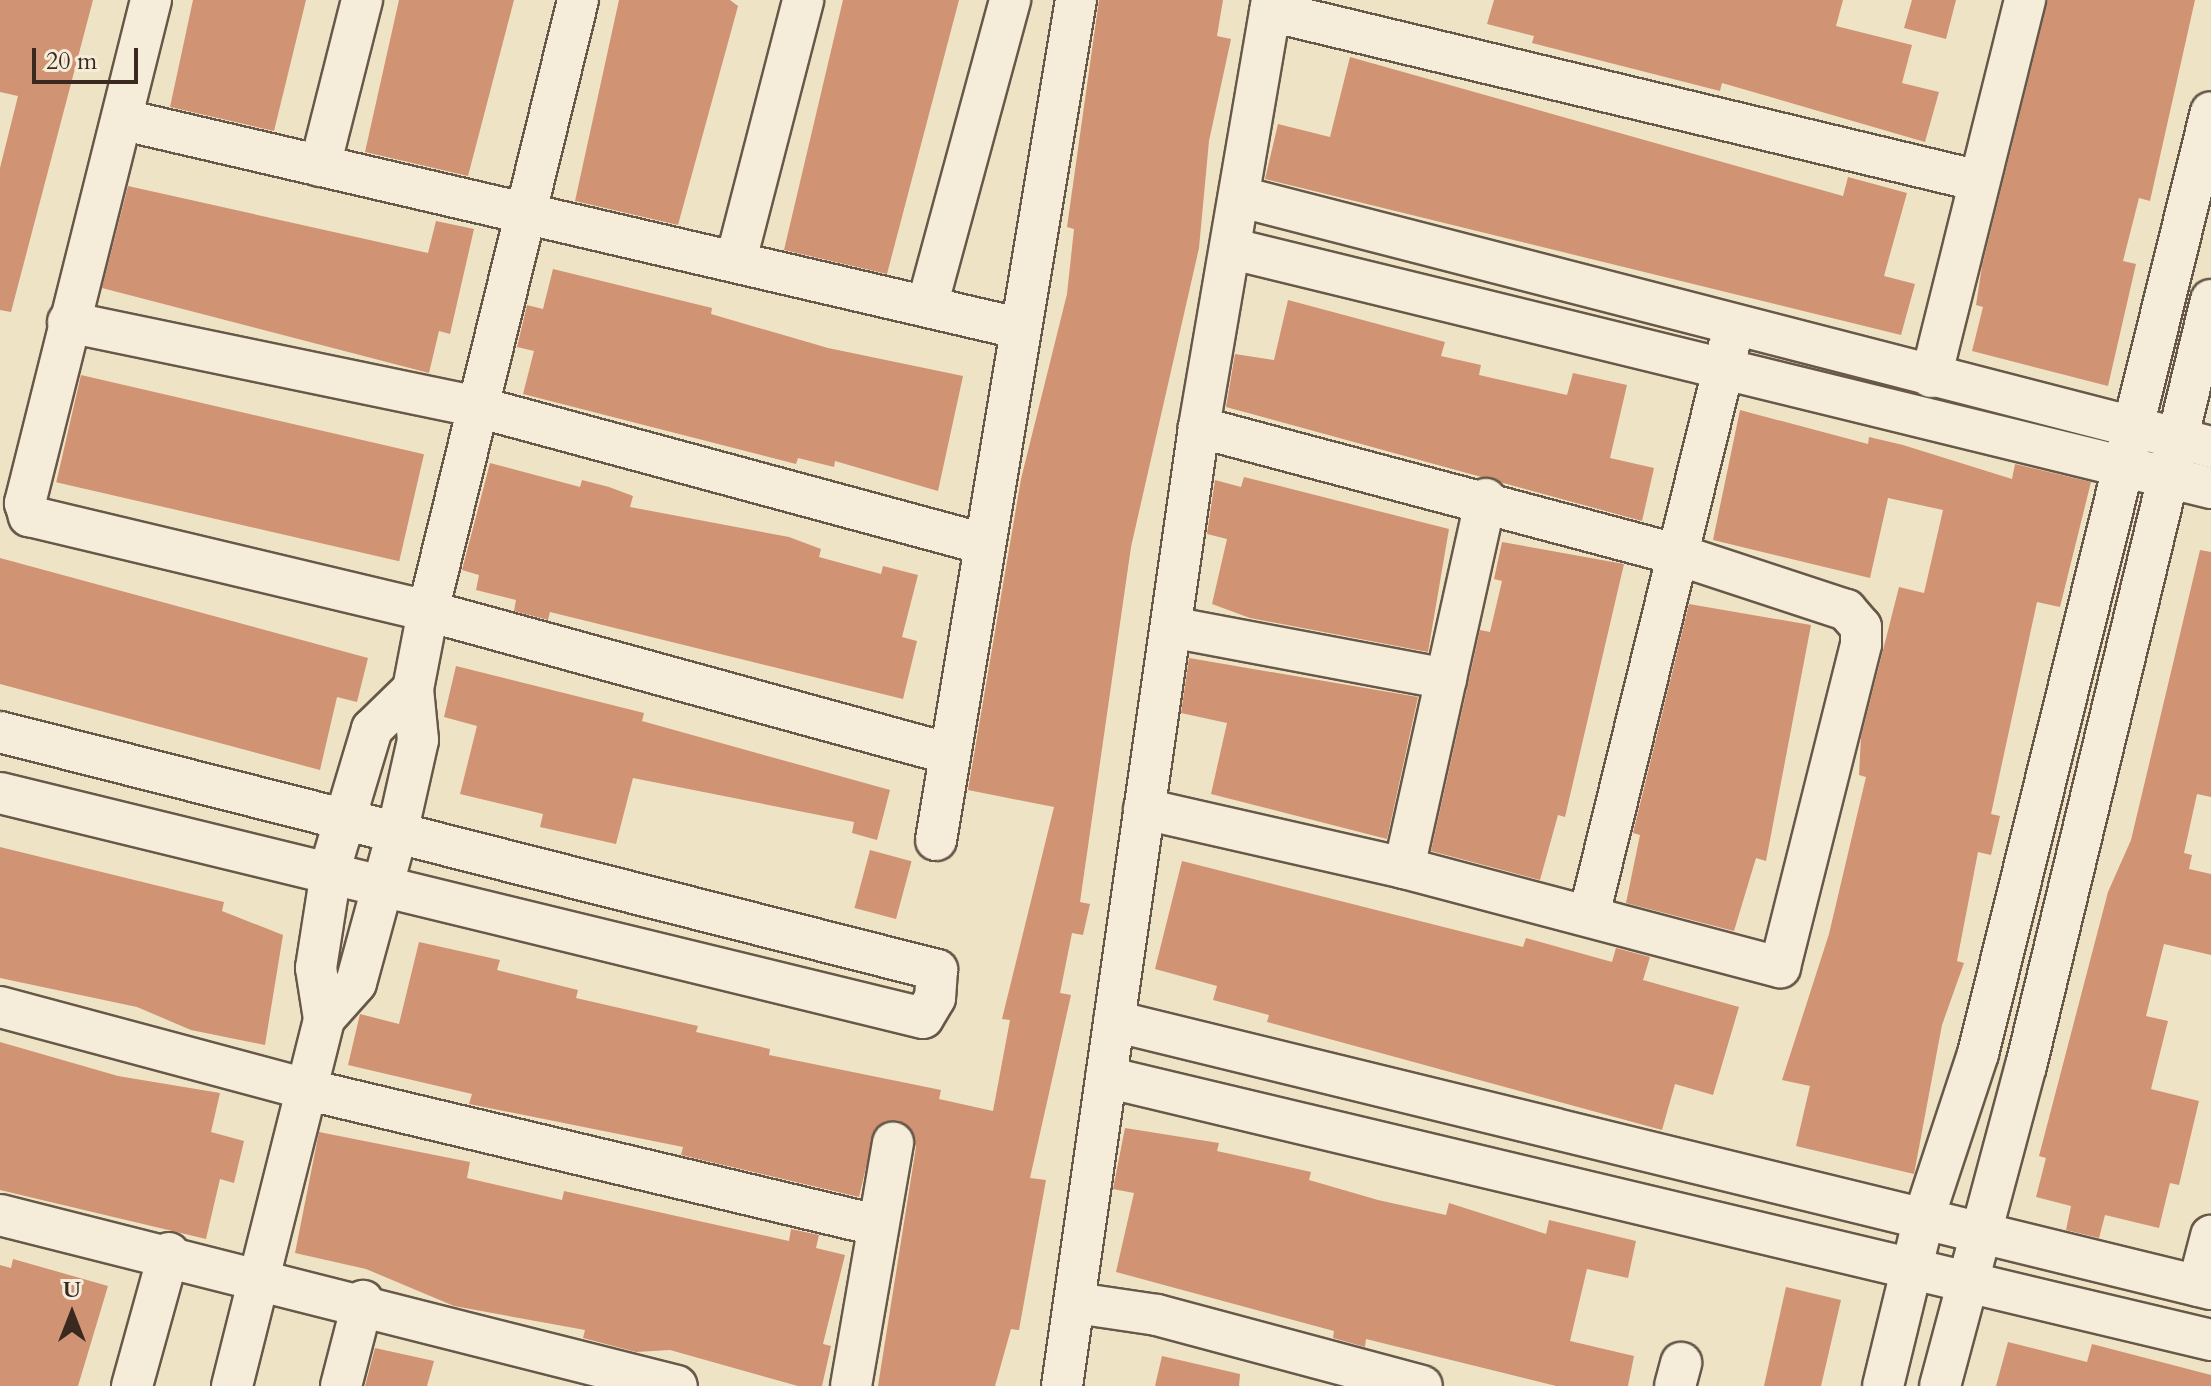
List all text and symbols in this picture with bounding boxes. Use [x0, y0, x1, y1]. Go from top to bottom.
scale bar [36, 32, 142, 82]
text: 20 m [46, 45, 97, 78]
north arrow [32, 1274, 112, 1354]
text: U [63, 1275, 81, 1305]

